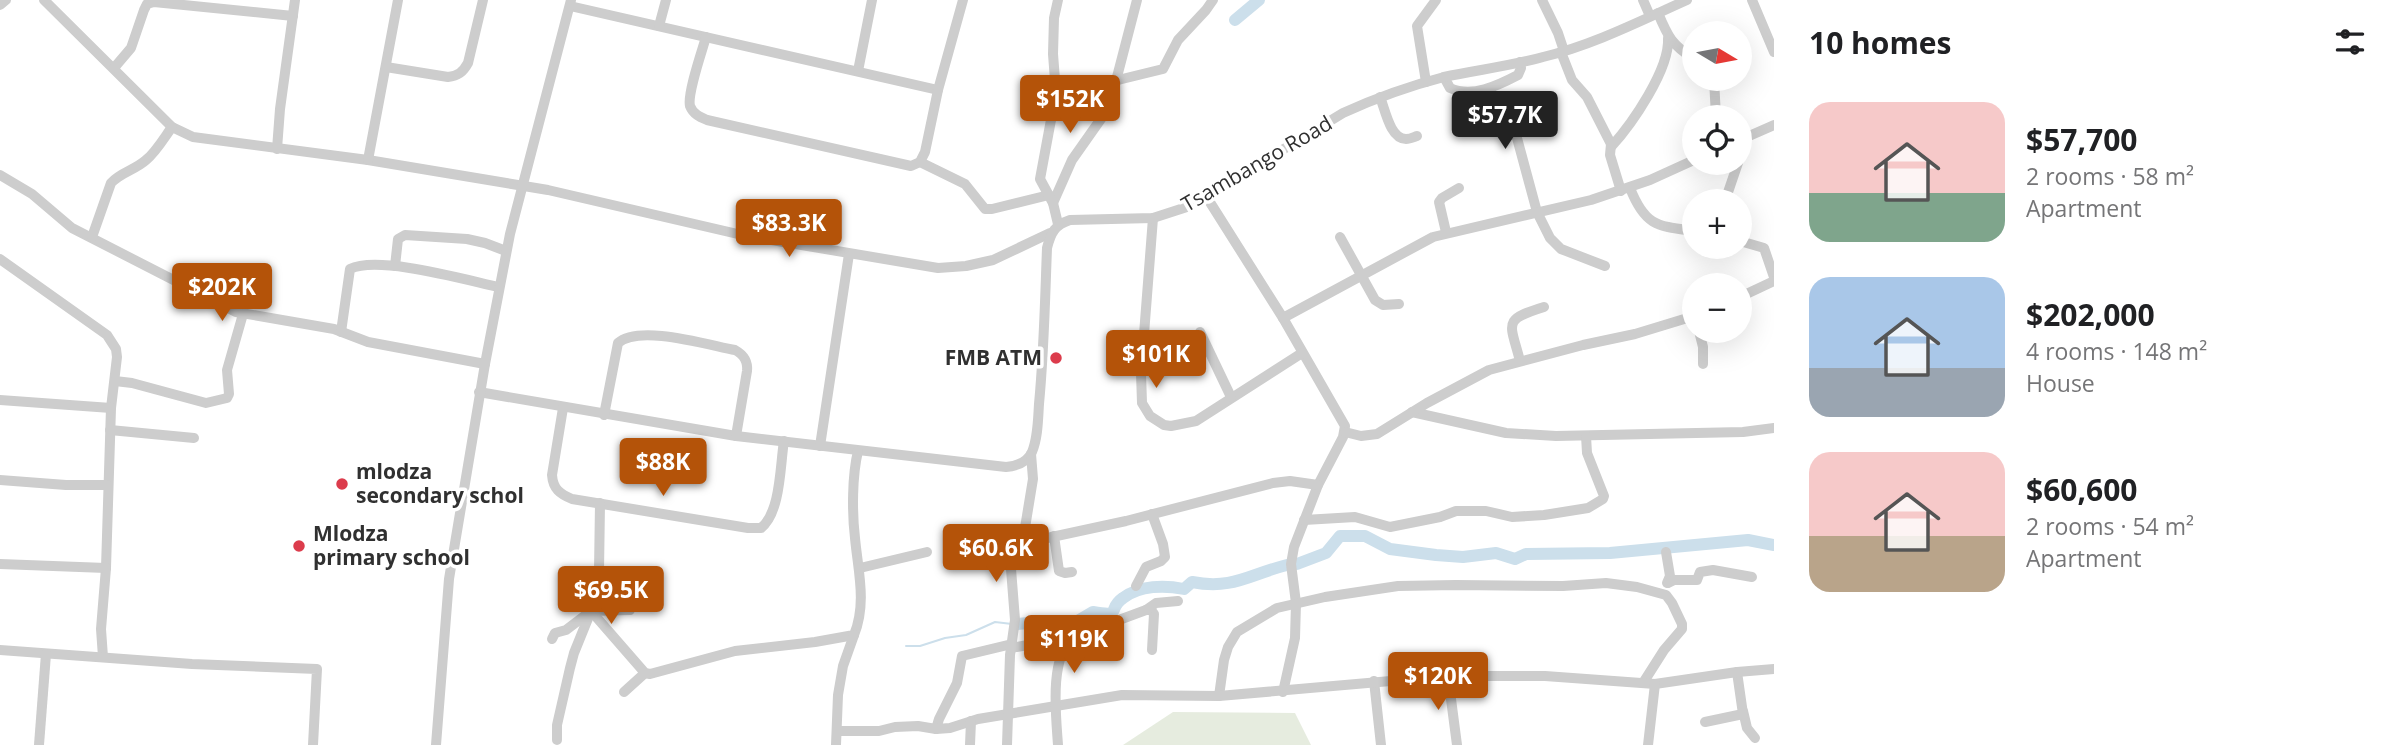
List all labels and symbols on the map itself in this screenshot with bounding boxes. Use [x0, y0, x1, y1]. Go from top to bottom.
north arrow [1682, 21, 1752, 91]
pin: $152K [1021, 76, 1119, 135]
pin: $57.7K [1448, 92, 1562, 151]
street label: Tsambango Road [1176, 109, 1337, 218]
pin: $83.3K [732, 200, 846, 259]
pin: $202K [173, 264, 271, 323]
pin: $101K [1107, 330, 1205, 390]
place label: FMB ATM [945, 343, 1042, 371]
marker: FMB ATM [1048, 350, 1064, 366]
pin: $88K [622, 438, 704, 498]
place label: mlodza secondary schol [356, 457, 524, 509]
marker: mlodza secondary schol [334, 476, 350, 492]
place label: Mlodza primary school [313, 519, 470, 571]
pin: $60.6K [939, 524, 1053, 584]
marker: Mlodza primary school [291, 538, 307, 554]
pin: $69.5K [554, 566, 668, 626]
pin: $119K [1025, 616, 1123, 675]
pin: $120K [1389, 652, 1487, 712]

